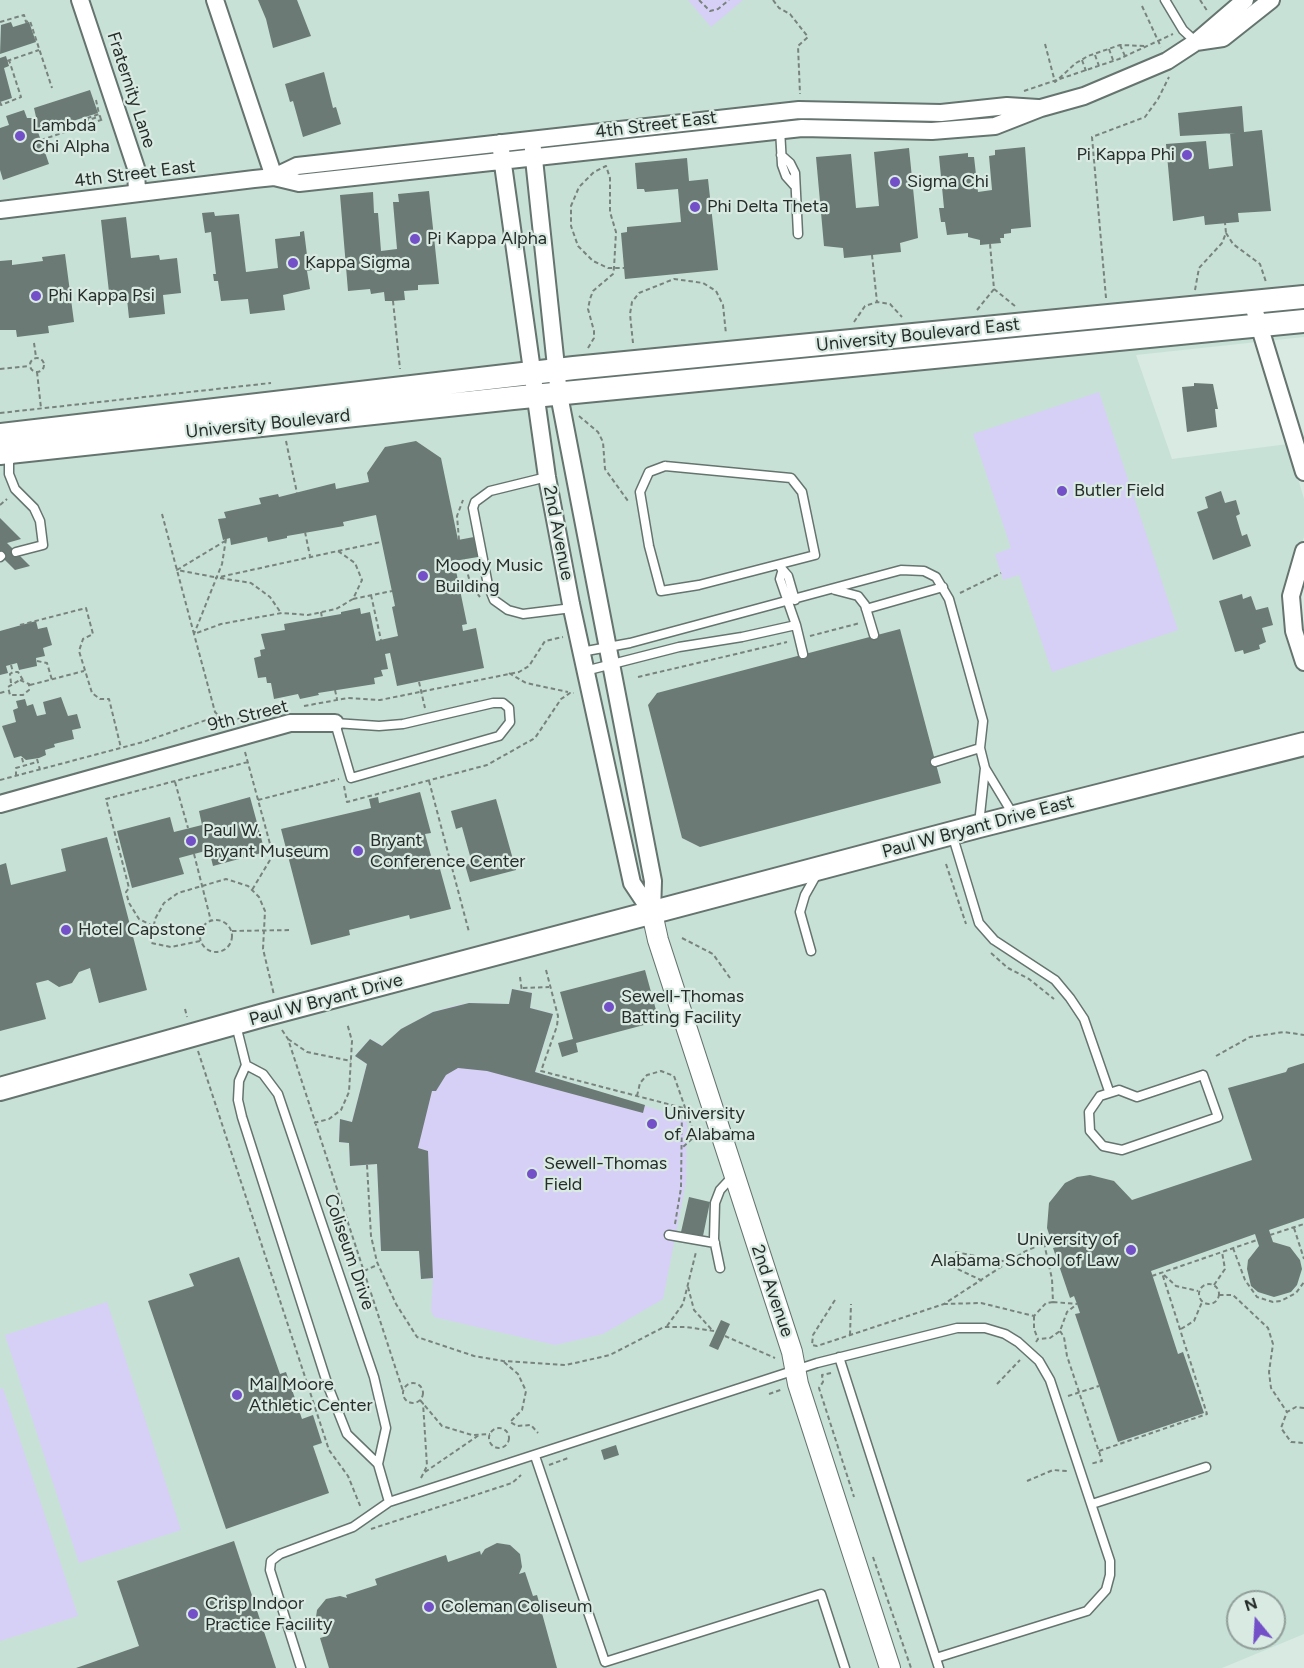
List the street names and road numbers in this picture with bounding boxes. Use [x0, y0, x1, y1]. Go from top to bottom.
street label: Fraternity Lane [102, 29, 160, 151]
street label: 4th Street East [594, 107, 718, 143]
street label: 4th Street East [73, 156, 197, 192]
street label: University Boulevard East [815, 314, 1021, 356]
street label: University Boulevard [185, 405, 351, 443]
street label: 2nd Avenue [538, 484, 578, 582]
street label: 9th Street [206, 696, 290, 736]
street label: Paul W Bryant Drive East [880, 791, 1076, 863]
street label: Paul W Bryant Drive [247, 969, 405, 1031]
street label: Coliseum Drive [319, 1191, 379, 1313]
street label: 2nd Avenue [746, 1242, 798, 1340]

